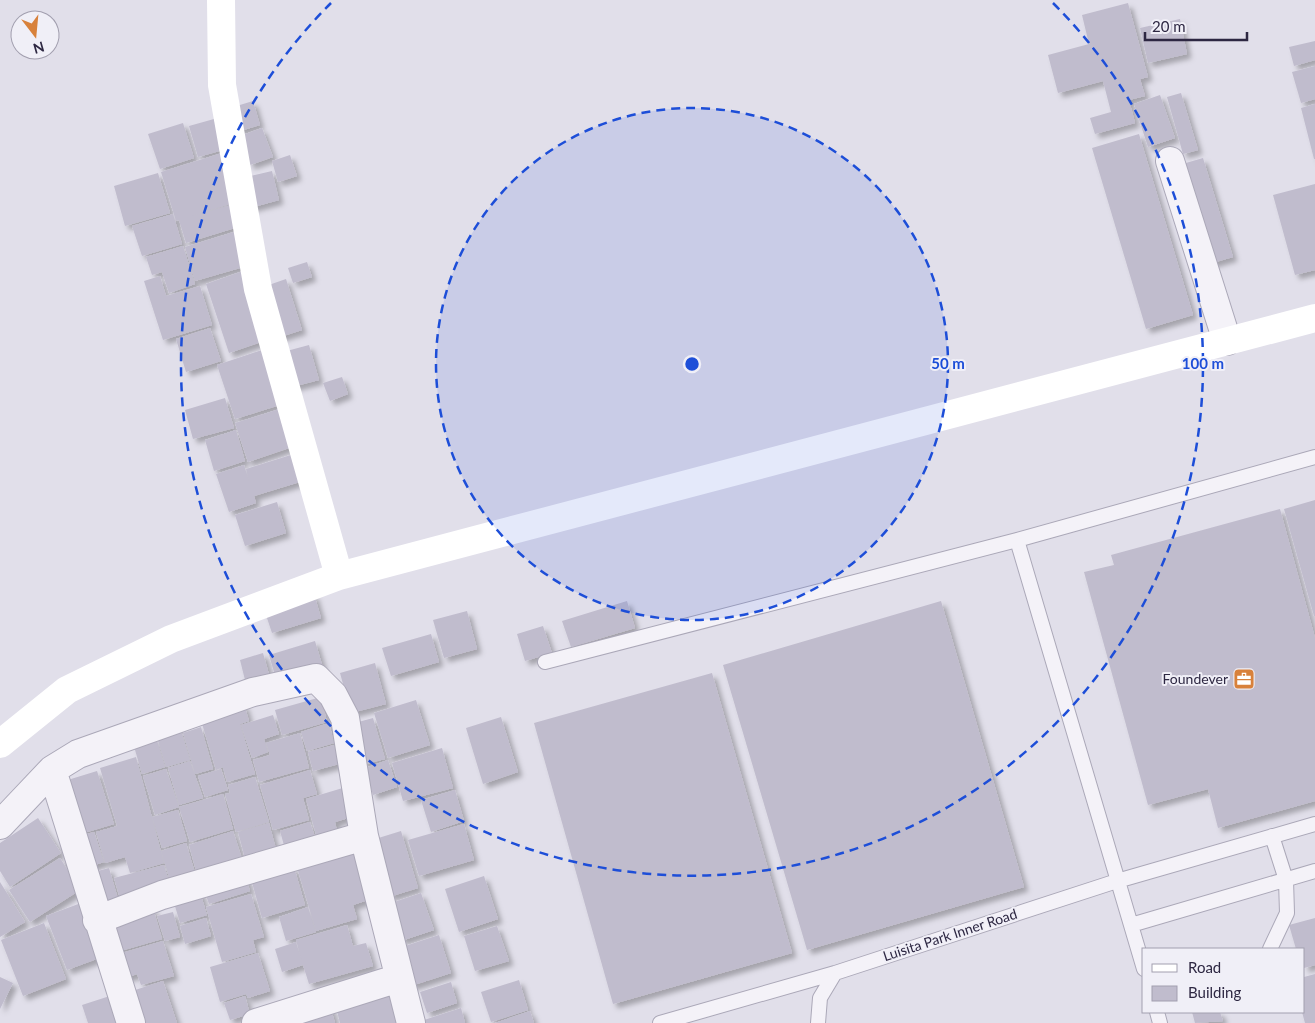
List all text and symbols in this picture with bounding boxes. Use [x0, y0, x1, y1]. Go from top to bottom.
north arrow [10, 10, 60, 60]
scale bar [1145, 10, 1248, 42]
text: 20 m [1152, 17, 1186, 35]
text: N [31, 38, 46, 58]
text: 50 m [931, 354, 965, 372]
text: 100 m [1182, 354, 1224, 372]
centre of rings [683, 355, 701, 373]
office icon: Foundever [1232, 667, 1256, 691]
place label: Foundever [1163, 670, 1228, 687]
street label: Luisita Park Inner Road [881, 905, 1019, 964]
legend [1142, 948, 1305, 1013]
text: Road [1188, 958, 1221, 976]
text: Building [1188, 983, 1241, 1001]

